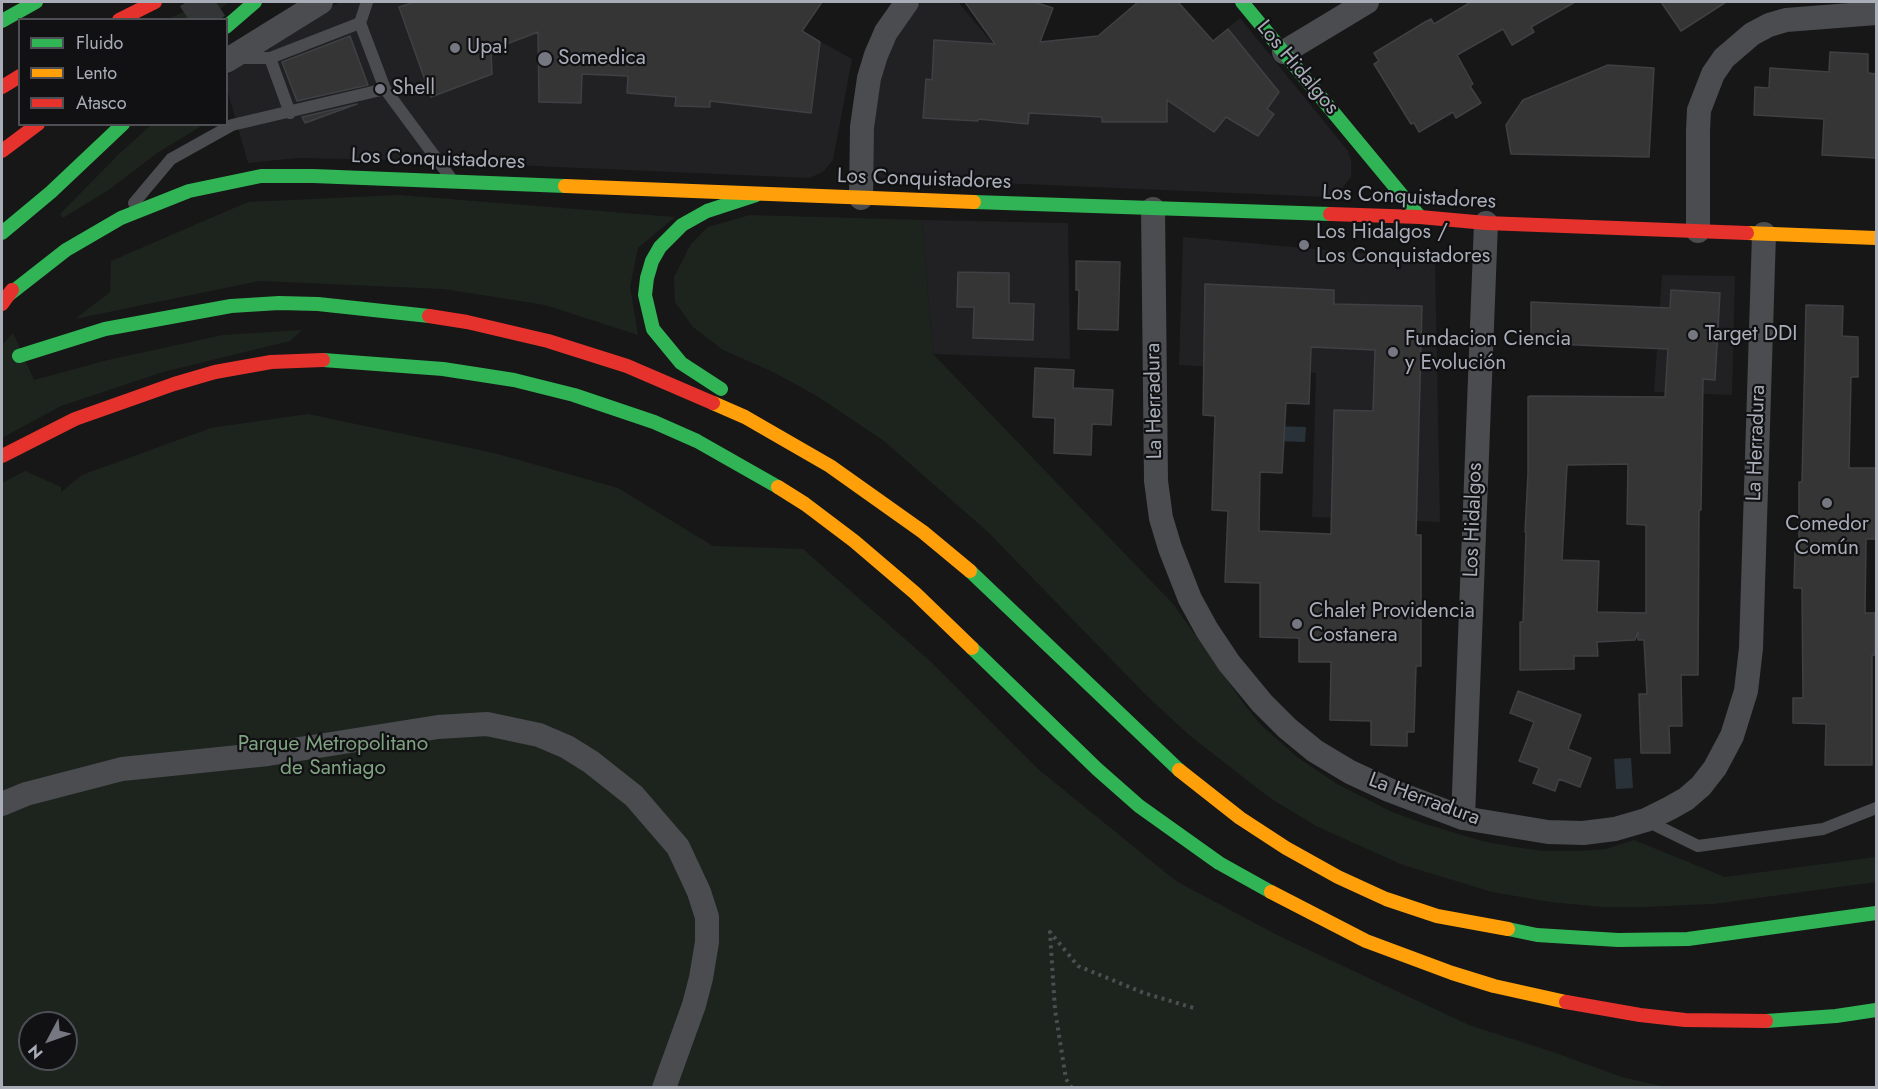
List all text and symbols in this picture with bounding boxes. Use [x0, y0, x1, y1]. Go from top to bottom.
street label: Los Hidalgos [1250, 16, 1344, 120]
legend [18, 18, 228, 126]
text: Fluido [76, 30, 123, 56]
place label: Upa! [467, 35, 509, 61]
marker: Upa! [448, 41, 462, 55]
place label: Somedica [558, 46, 646, 72]
marker: Somedica [536, 50, 554, 68]
text: Lento [76, 60, 117, 86]
place label: Shell [392, 76, 435, 102]
marker: Shell [373, 82, 387, 96]
text: Atasco [76, 90, 127, 116]
street label: Los Conquistadores [351, 144, 525, 176]
street label: Los Conquistadores [837, 164, 1011, 196]
street label: Los Conquistadores [1321, 181, 1497, 215]
place label: Los Hidalgos / Los Conquistadores [1316, 220, 1490, 270]
marker: Los Hidalgos / Los Conquistadores [1297, 238, 1311, 252]
place label: Target DDI [1705, 322, 1797, 348]
place label: Fundacion Ciencia y Evolución [1405, 327, 1571, 377]
marker: Target DDI [1686, 328, 1700, 342]
street label: La Herradura [1141, 343, 1169, 459]
marker: Fundacion Ciencia y Evolución [1386, 345, 1400, 359]
street label: La Herradura [1742, 384, 1772, 502]
street label: Los Hidalgos [1459, 462, 1489, 578]
marker: Comedor Común [1820, 496, 1834, 510]
place label: Comedor Común [1785, 512, 1869, 562]
place label: Chalet Providencia Costanera [1309, 599, 1475, 649]
marker: Chalet Providencia Costanera [1290, 617, 1304, 631]
park label: Parque Metropolitano de Santiago [238, 732, 428, 782]
street label: La Herradura [1365, 768, 1483, 832]
north arrow [18, 1011, 78, 1071]
text: N [23, 1039, 48, 1064]

